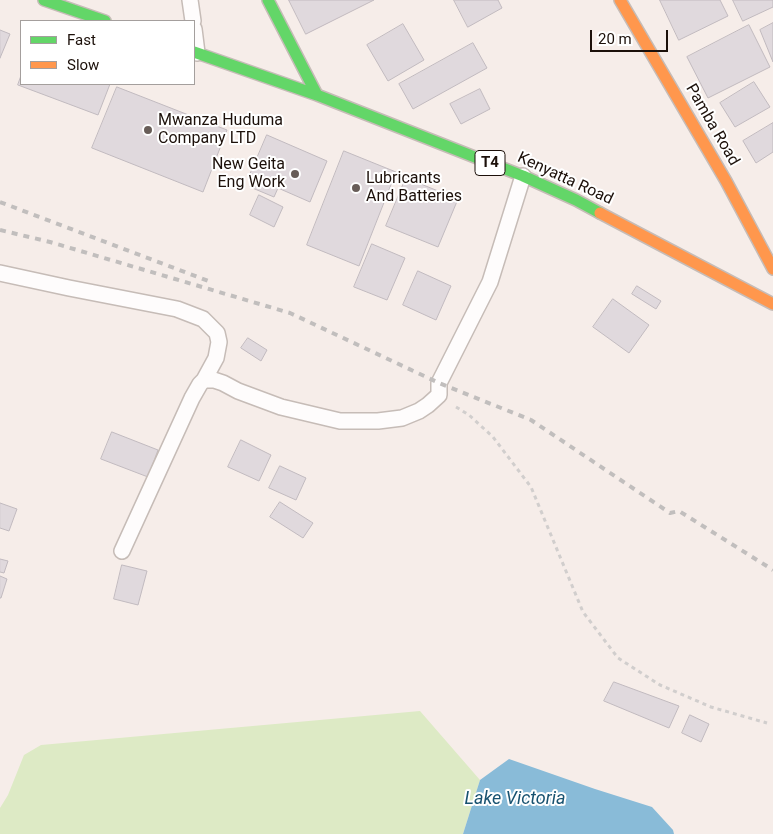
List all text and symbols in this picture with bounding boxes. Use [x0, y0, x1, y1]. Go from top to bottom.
legend [20, 20, 195, 85]
scale bar [593, 20, 670, 52]
text: 20 m [598, 30, 632, 48]
text: Fast [67, 31, 96, 49]
text: Slow [67, 56, 99, 74]
street label: Pamba Road [681, 81, 743, 169]
place label: Mwanza Huduma Company LTD [158, 111, 283, 149]
marker: Mwanza Huduma Company LTD [142, 124, 154, 136]
street label: Kenyatta Road [514, 148, 616, 210]
road number: T4 [475, 150, 505, 176]
place label: New Geita Eng Work [212, 155, 285, 193]
marker: New Geita Eng Work [289, 168, 301, 180]
place label: Lubricants And Batteries [366, 169, 462, 207]
marker: Lubricants And Batteries [350, 182, 362, 194]
water label: Lake Victoria [465, 788, 565, 810]

